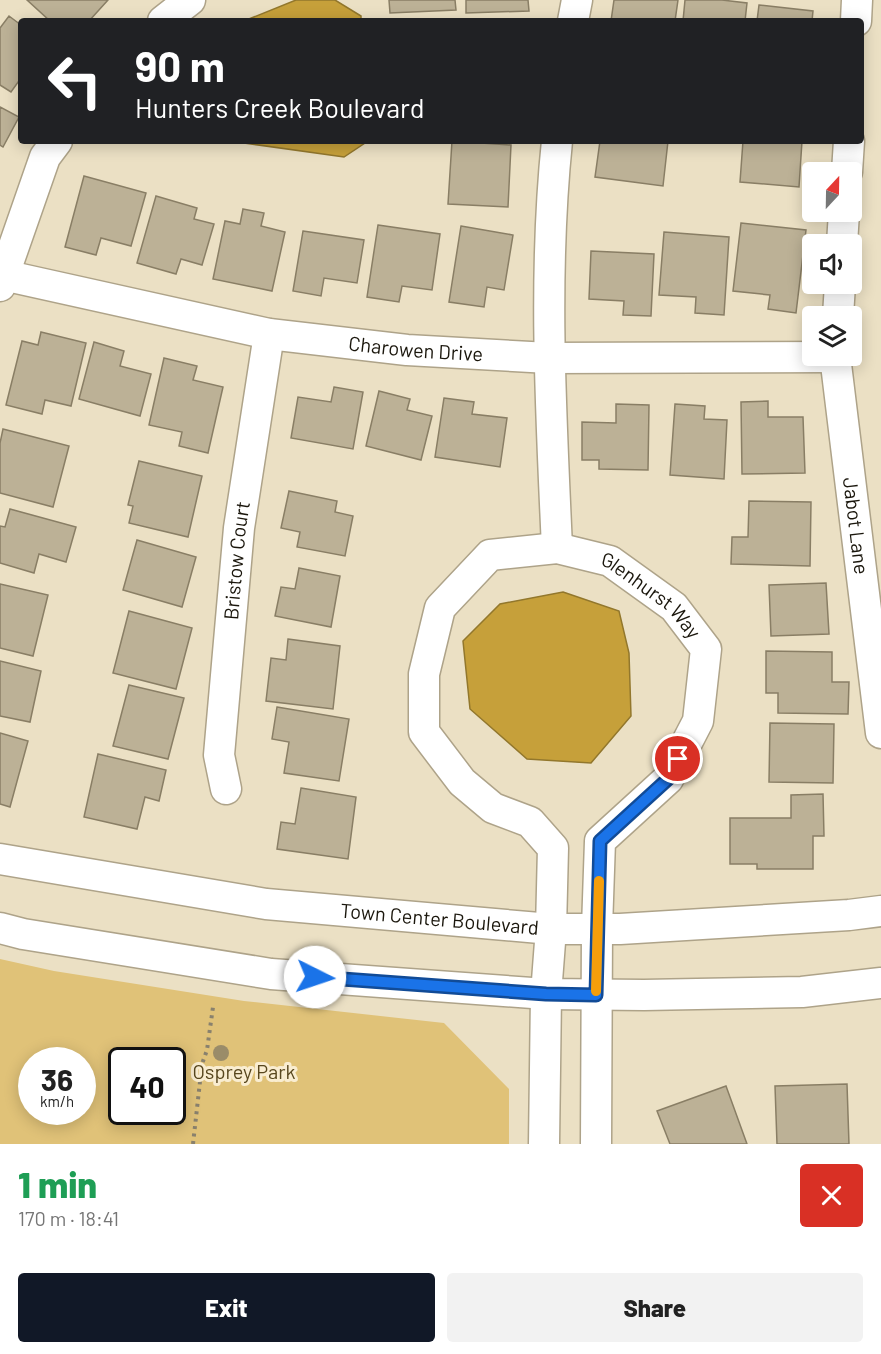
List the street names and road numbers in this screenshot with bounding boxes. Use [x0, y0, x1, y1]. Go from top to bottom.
street label: Charowen Drive [347, 330, 484, 365]
street label: Jabot Lane [839, 476, 875, 575]
street label: Bristow Court [218, 499, 254, 621]
street label: Glenhurst Way [599, 546, 707, 643]
street label: Town Center Boulevard [339, 898, 540, 939]

